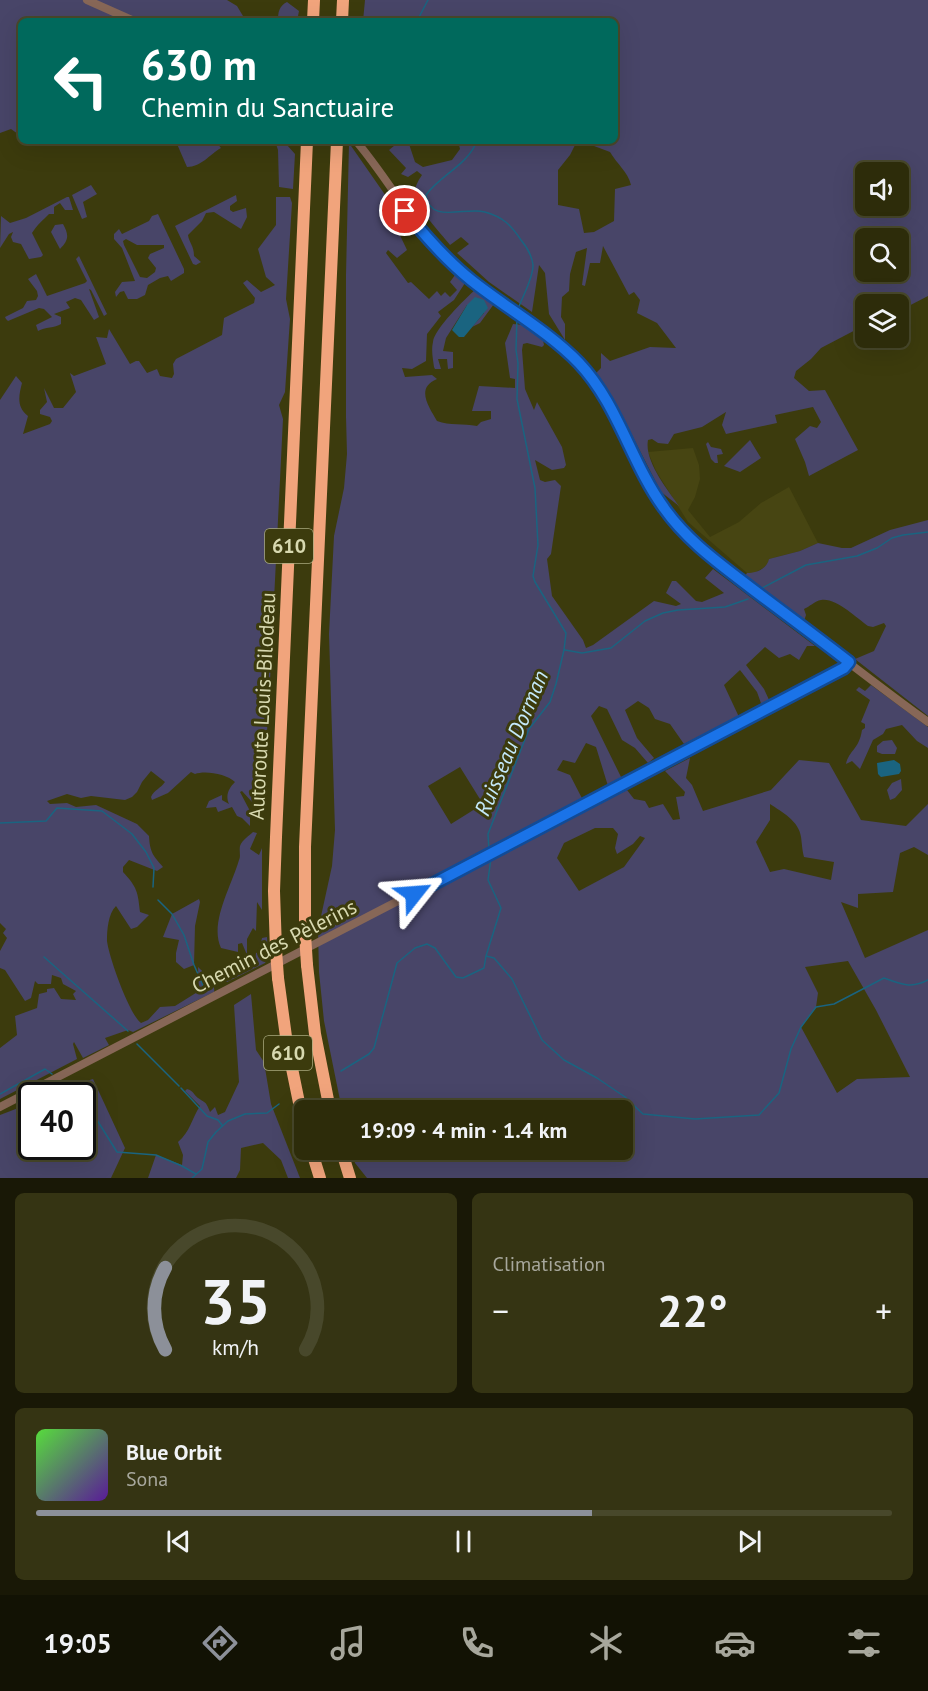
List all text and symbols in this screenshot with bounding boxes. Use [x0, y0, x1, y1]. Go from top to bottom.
text: 630 m [141, 37, 257, 92]
icon: left [42, 42, 120, 120]
text: Chemin du Sanctuaire [141, 90, 394, 124]
map controls [855, 162, 909, 348]
button: sound [855, 162, 909, 216]
pin [379, 185, 430, 236]
icon: arrive [388, 194, 421, 227]
button: search [855, 228, 909, 282]
button: layers [855, 294, 909, 348]
road number: 610 [265, 529, 313, 563]
street label: Autoroute Louis-Bilodeau [243, 592, 281, 820]
water label: Ruisseau Dorman [468, 666, 554, 820]
position arrow [382, 862, 446, 926]
street label: Chemin des Pèlerins [187, 893, 361, 999]
road number: 610 [264, 1036, 312, 1070]
speed limit sign: 40 [18, 1082, 96, 1160]
text: 19:09 · 4 min · 1.4 km [360, 1116, 567, 1144]
text: Climatisation [493, 1251, 606, 1277]
text: 35 [200, 1260, 271, 1341]
text: 22° [657, 1281, 728, 1339]
text: − [493, 1289, 509, 1332]
text: + [875, 1289, 892, 1332]
text: km/h [212, 1333, 259, 1361]
text: Blue Orbit [126, 1438, 222, 1466]
text: Sona [126, 1466, 168, 1492]
icon: previous [162, 1525, 195, 1558]
icon: pause [447, 1525, 480, 1558]
icon: next [733, 1525, 766, 1558]
icon: directions [199, 1622, 241, 1664]
icon: music [327, 1622, 369, 1664]
icon: phone [456, 1622, 498, 1664]
icon: climate [585, 1622, 627, 1664]
icon: car [714, 1622, 756, 1664]
icon: filters [843, 1622, 885, 1664]
text: 19:05 [43, 1626, 112, 1660]

